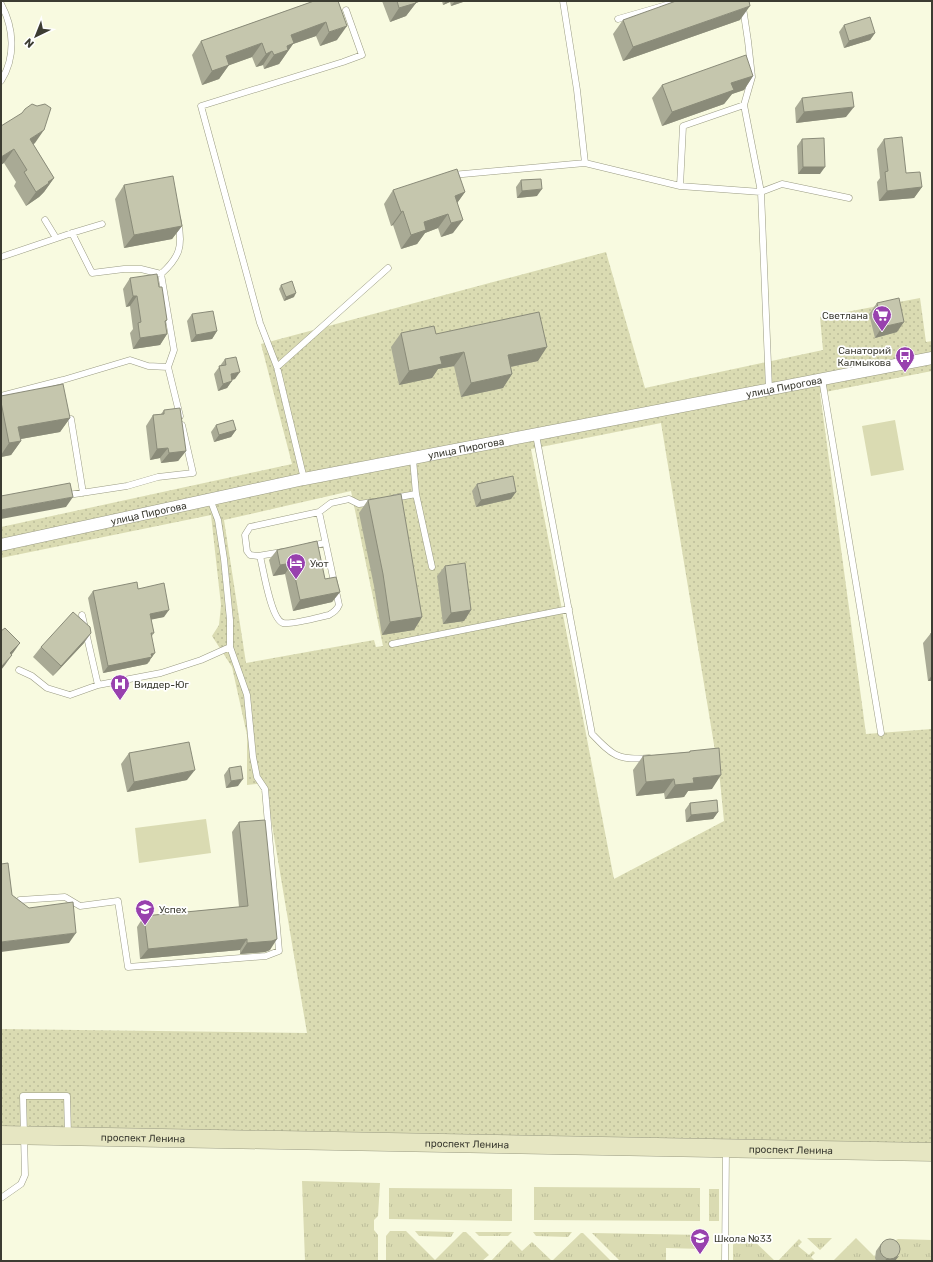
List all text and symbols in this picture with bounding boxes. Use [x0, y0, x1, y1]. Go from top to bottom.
north arrow [16, 16, 56, 56]
text: N [22, 35, 37, 50]
supermarket icon: Светлана [871, 304, 893, 332]
place label: Светлана [822, 310, 868, 322]
place label: Санаторий Калмыкова [837, 345, 891, 369]
bus stop icon: Санаторий Калмыкова [894, 345, 916, 373]
street label: улица Пирогова [745, 374, 823, 401]
street label: улица Пирогова [427, 436, 505, 462]
street label: улица Пирогова [110, 500, 188, 528]
hotel icon: Уют [285, 552, 307, 580]
place label: Уют [310, 558, 329, 570]
hospital icon: Виддер-Юг [109, 673, 131, 701]
place label: Виддер-Юг [134, 679, 190, 691]
school or university icon: Успех [134, 898, 156, 926]
place label: Успех [159, 904, 187, 916]
street label: проспект Ленина [101, 1132, 185, 1145]
street label: проспект Ленина [425, 1138, 509, 1151]
street label: проспект Ленина [749, 1144, 833, 1157]
school or university icon: Школа №33 [689, 1227, 711, 1255]
place label: Школа №33 [714, 1233, 772, 1245]

